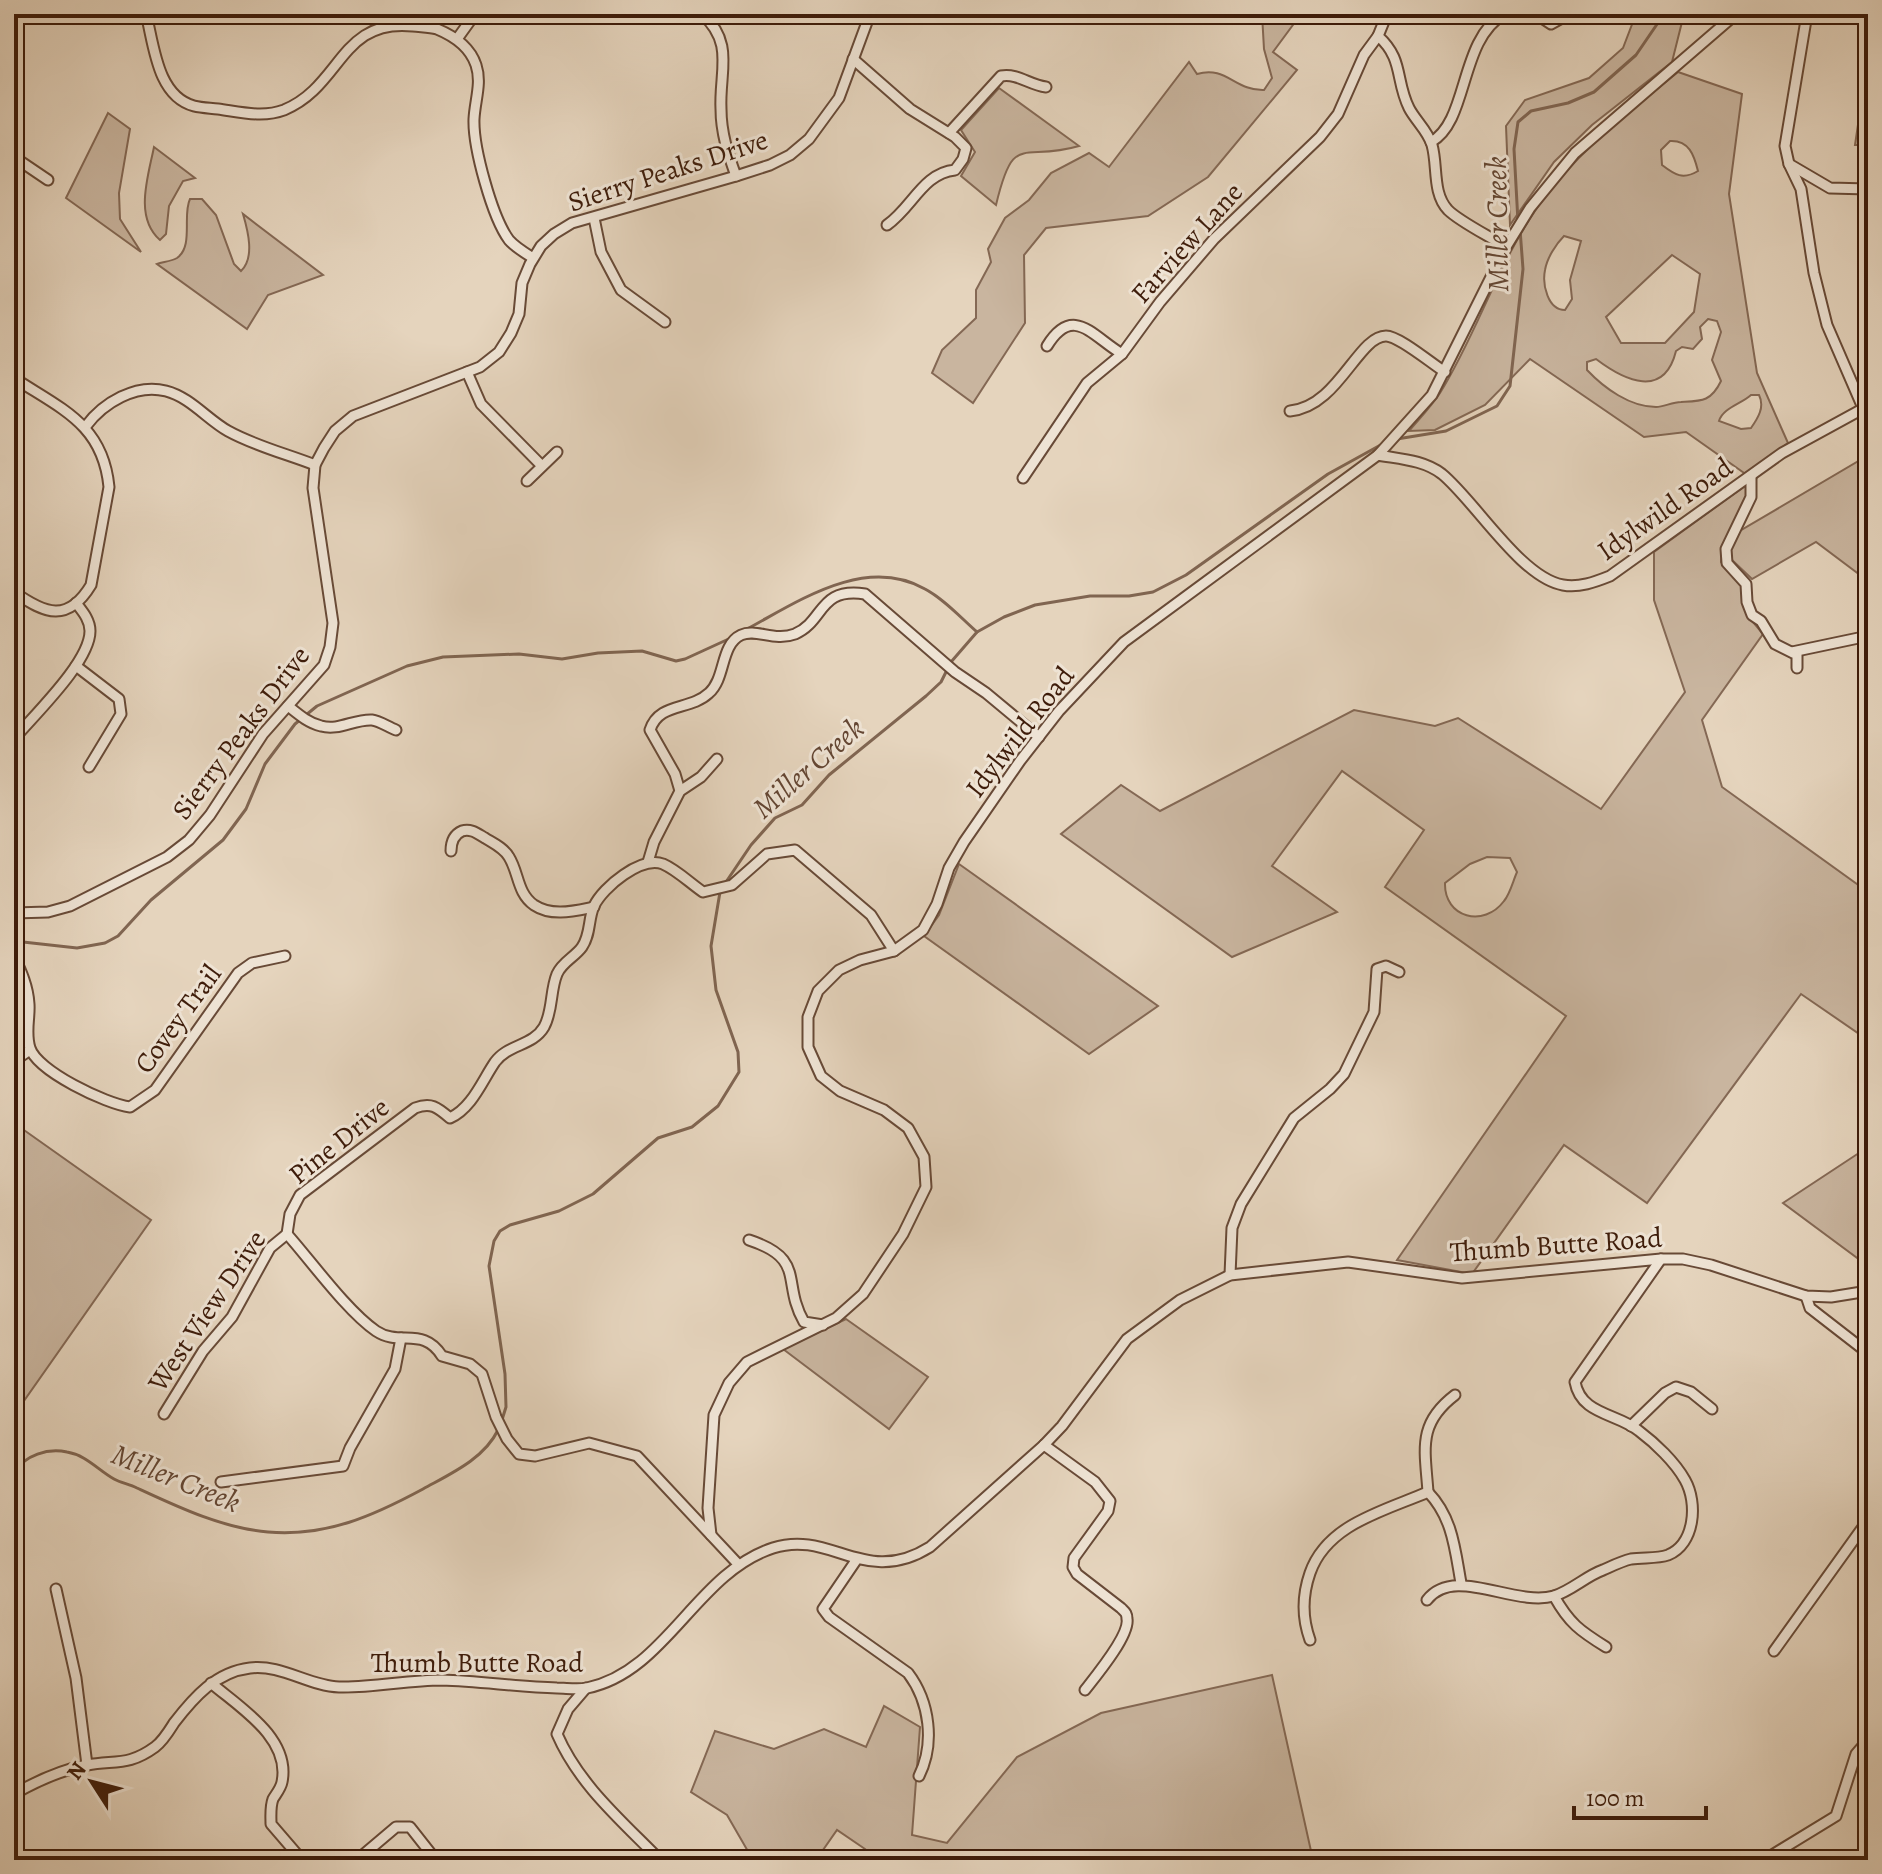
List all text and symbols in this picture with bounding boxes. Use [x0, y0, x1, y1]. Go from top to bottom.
street label: Sierry Peaks Drive [563, 121, 773, 221]
water label: Miller Creek [1476, 156, 1518, 292]
street label: Farview Lane [1122, 174, 1252, 312]
street label: Idylwild Road [1590, 448, 1741, 570]
street label: Sierry Peaks Drive [163, 638, 319, 828]
street label: Idylwild Road [957, 658, 1084, 806]
water label: Miller Creek [744, 708, 872, 828]
street label: Covey Trail [126, 957, 230, 1081]
street label: Pine Drive [281, 1089, 397, 1193]
street label: Thumb Butte Road [1449, 1219, 1664, 1271]
street label: West View Drive [138, 1223, 275, 1400]
water label: Miller Creek [106, 1434, 246, 1522]
street label: Thumb Butte Road [371, 1644, 584, 1682]
north arrow [52, 1742, 132, 1822]
text: N [60, 1756, 93, 1786]
scale bar [1574, 1770, 1706, 1820]
text: 100 m [1586, 1782, 1645, 1814]

